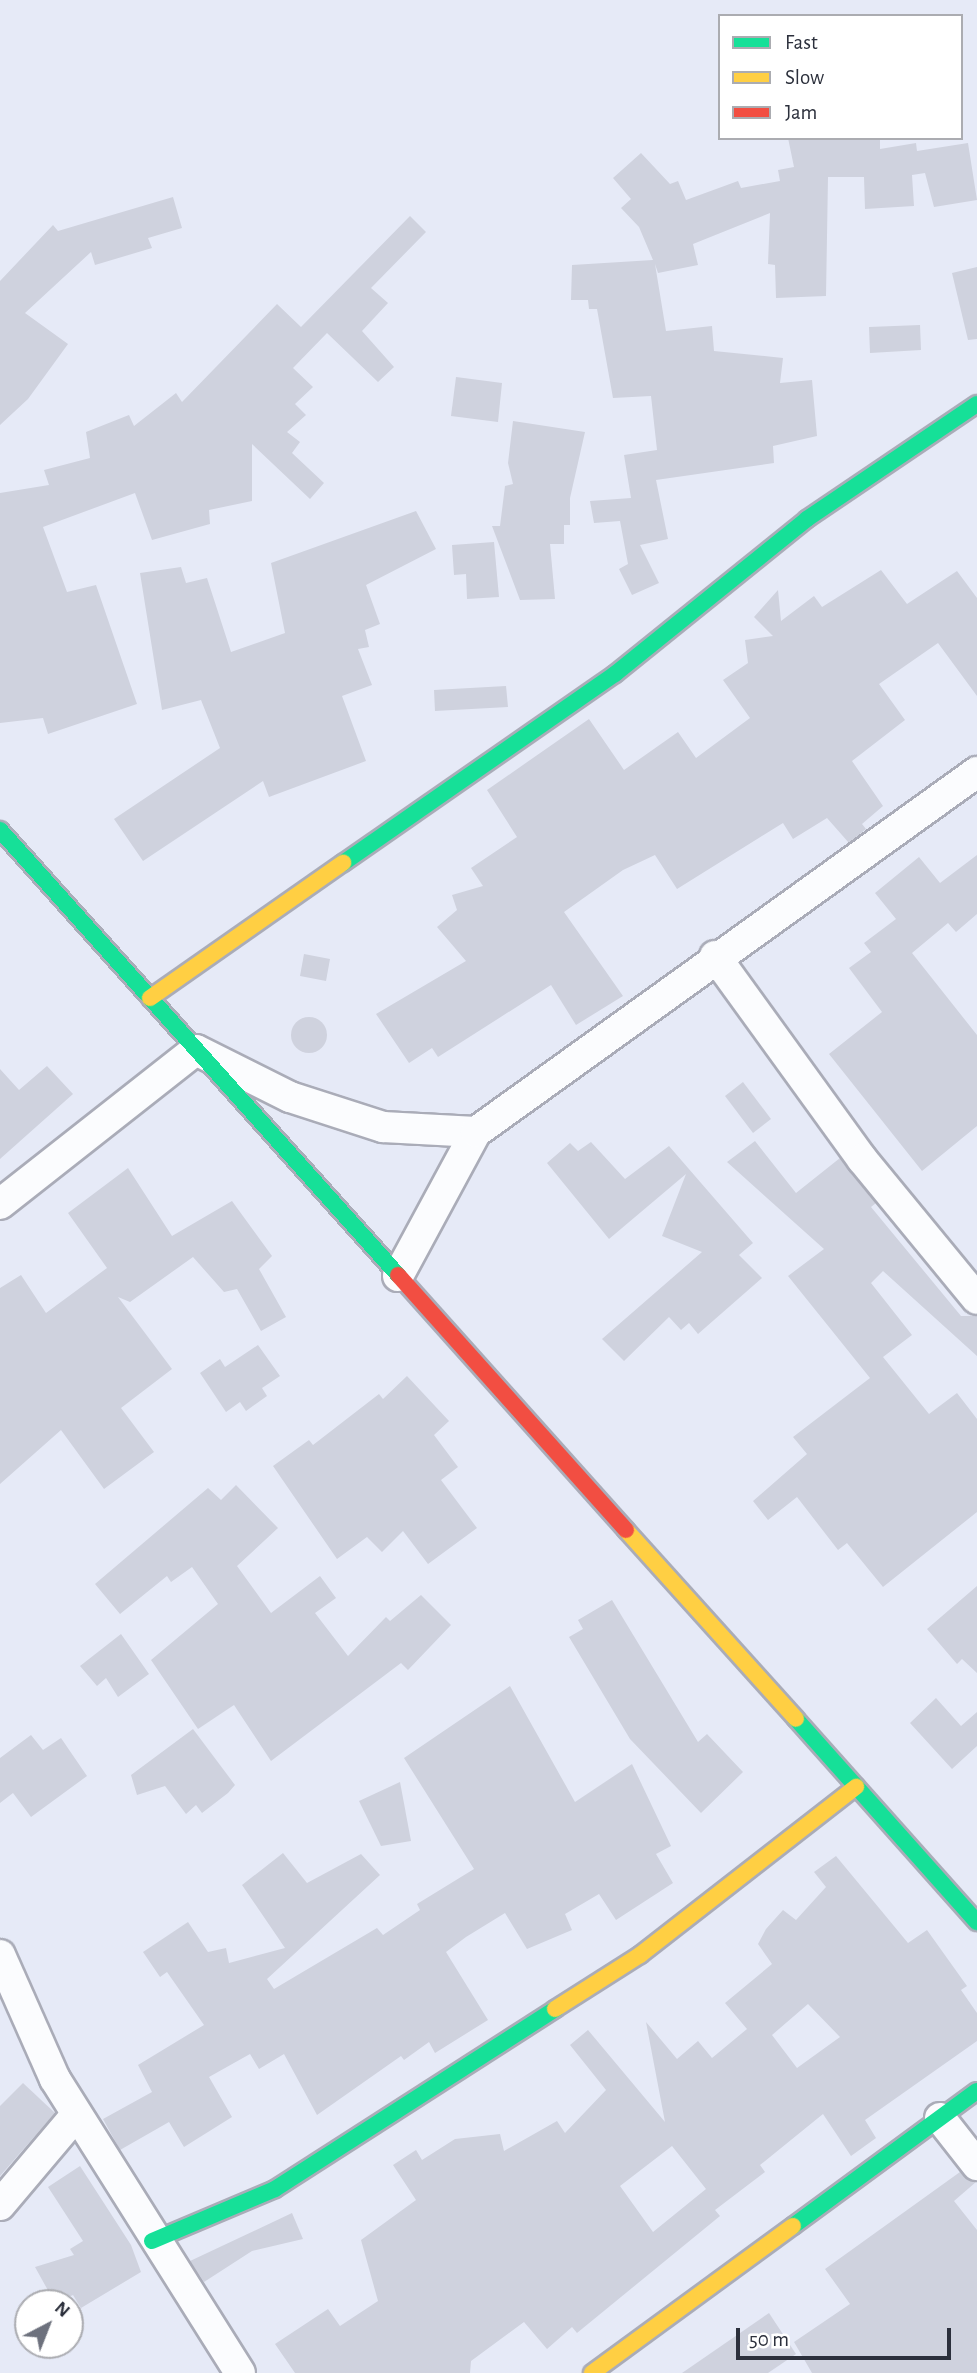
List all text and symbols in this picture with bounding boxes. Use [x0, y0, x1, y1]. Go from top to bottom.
legend [718, 14, 963, 140]
text: Fast [785, 32, 818, 53]
text: Slow [785, 67, 824, 88]
text: Jam [785, 102, 817, 123]
north arrow [14, 2289, 84, 2359]
text: N [51, 2298, 73, 2321]
scale bar [739, 2314, 954, 2358]
text: 50 m [749, 2329, 789, 2350]

